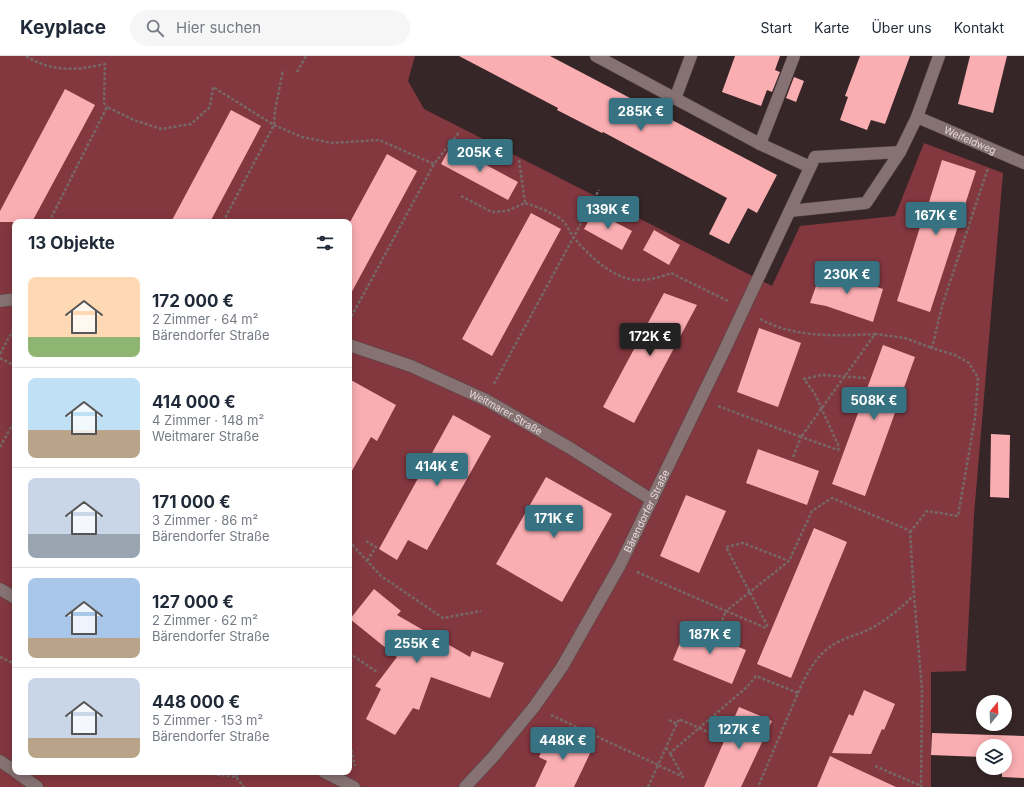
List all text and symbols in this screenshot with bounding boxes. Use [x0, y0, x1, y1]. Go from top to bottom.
search box [130, 10, 410, 46]
text: Keyplace [20, 16, 106, 39]
icon: search [144, 17, 166, 39]
text: Hier suchen [176, 18, 261, 37]
text: Start [760, 19, 792, 36]
text: Karte [814, 19, 849, 36]
text: Über uns [871, 19, 932, 36]
text: Kontakt [954, 19, 1004, 36]
pin: 285K € [608, 98, 674, 132]
text: 285K € [618, 103, 664, 119]
street label: Weifeldweg [942, 123, 998, 156]
pin: 205K € [447, 139, 513, 173]
text: 205K € [457, 144, 503, 160]
pin: 139K € [575, 196, 641, 230]
text: 139K € [586, 201, 630, 217]
pin: 167K € [903, 202, 969, 236]
text: 167K € [915, 207, 957, 223]
icon: filters [314, 232, 336, 254]
text: 13 Objekte [28, 233, 115, 253]
pin: 230K € [814, 261, 880, 295]
text: 230K € [824, 266, 870, 282]
text: 172 000 € [152, 291, 234, 311]
icon: home [60, 293, 108, 341]
text: 2 Zimmer · 64 m² [152, 311, 258, 327]
pin: 172K € [617, 323, 683, 357]
text: Bärendorfer Straße [152, 327, 270, 343]
text: 172K € [629, 328, 671, 344]
street label: Weitmarer Straße [467, 387, 545, 437]
pin: 508K € [841, 387, 907, 421]
text: 414 000 € [152, 392, 236, 412]
text: 508K € [851, 392, 897, 408]
icon: home [60, 394, 108, 442]
text: 4 Zimmer · 148 m² [152, 412, 264, 428]
text: Weitmarer Straße [152, 428, 259, 444]
pin: 414K € [404, 453, 470, 487]
text: 414K € [415, 458, 459, 474]
street label: Bärendorfer Straße [621, 467, 672, 554]
text: 171 000 € [152, 492, 231, 512]
icon: home [60, 494, 108, 542]
pin: 171K € [521, 505, 587, 539]
text: 171K € [534, 510, 574, 526]
text: 3 Zimmer · 86 m² [152, 512, 258, 528]
text: Bärendorfer Straße [152, 528, 270, 544]
text: 127 000 € [152, 592, 234, 612]
icon: home [60, 594, 108, 642]
text: 2 Zimmer · 62 m² [152, 612, 258, 628]
pin: 187K € [677, 621, 743, 655]
text: 187K € [689, 626, 731, 642]
text: Bärendorfer Straße [152, 628, 270, 644]
pin: 255K € [384, 630, 450, 664]
text: 255K € [394, 635, 440, 651]
text: 448 000 € [152, 692, 240, 712]
icon: home [60, 694, 108, 742]
north arrow [976, 695, 1012, 731]
map controls [976, 695, 1012, 775]
text: 5 Zimmer · 153 m² [152, 712, 263, 728]
pin: 127K € [706, 716, 772, 750]
text: 127K € [718, 721, 760, 737]
pin: 448K € [530, 727, 596, 761]
text: Bärendorfer Straße [152, 728, 270, 744]
text: 448K € [539, 732, 587, 748]
button: layers [976, 739, 1012, 775]

